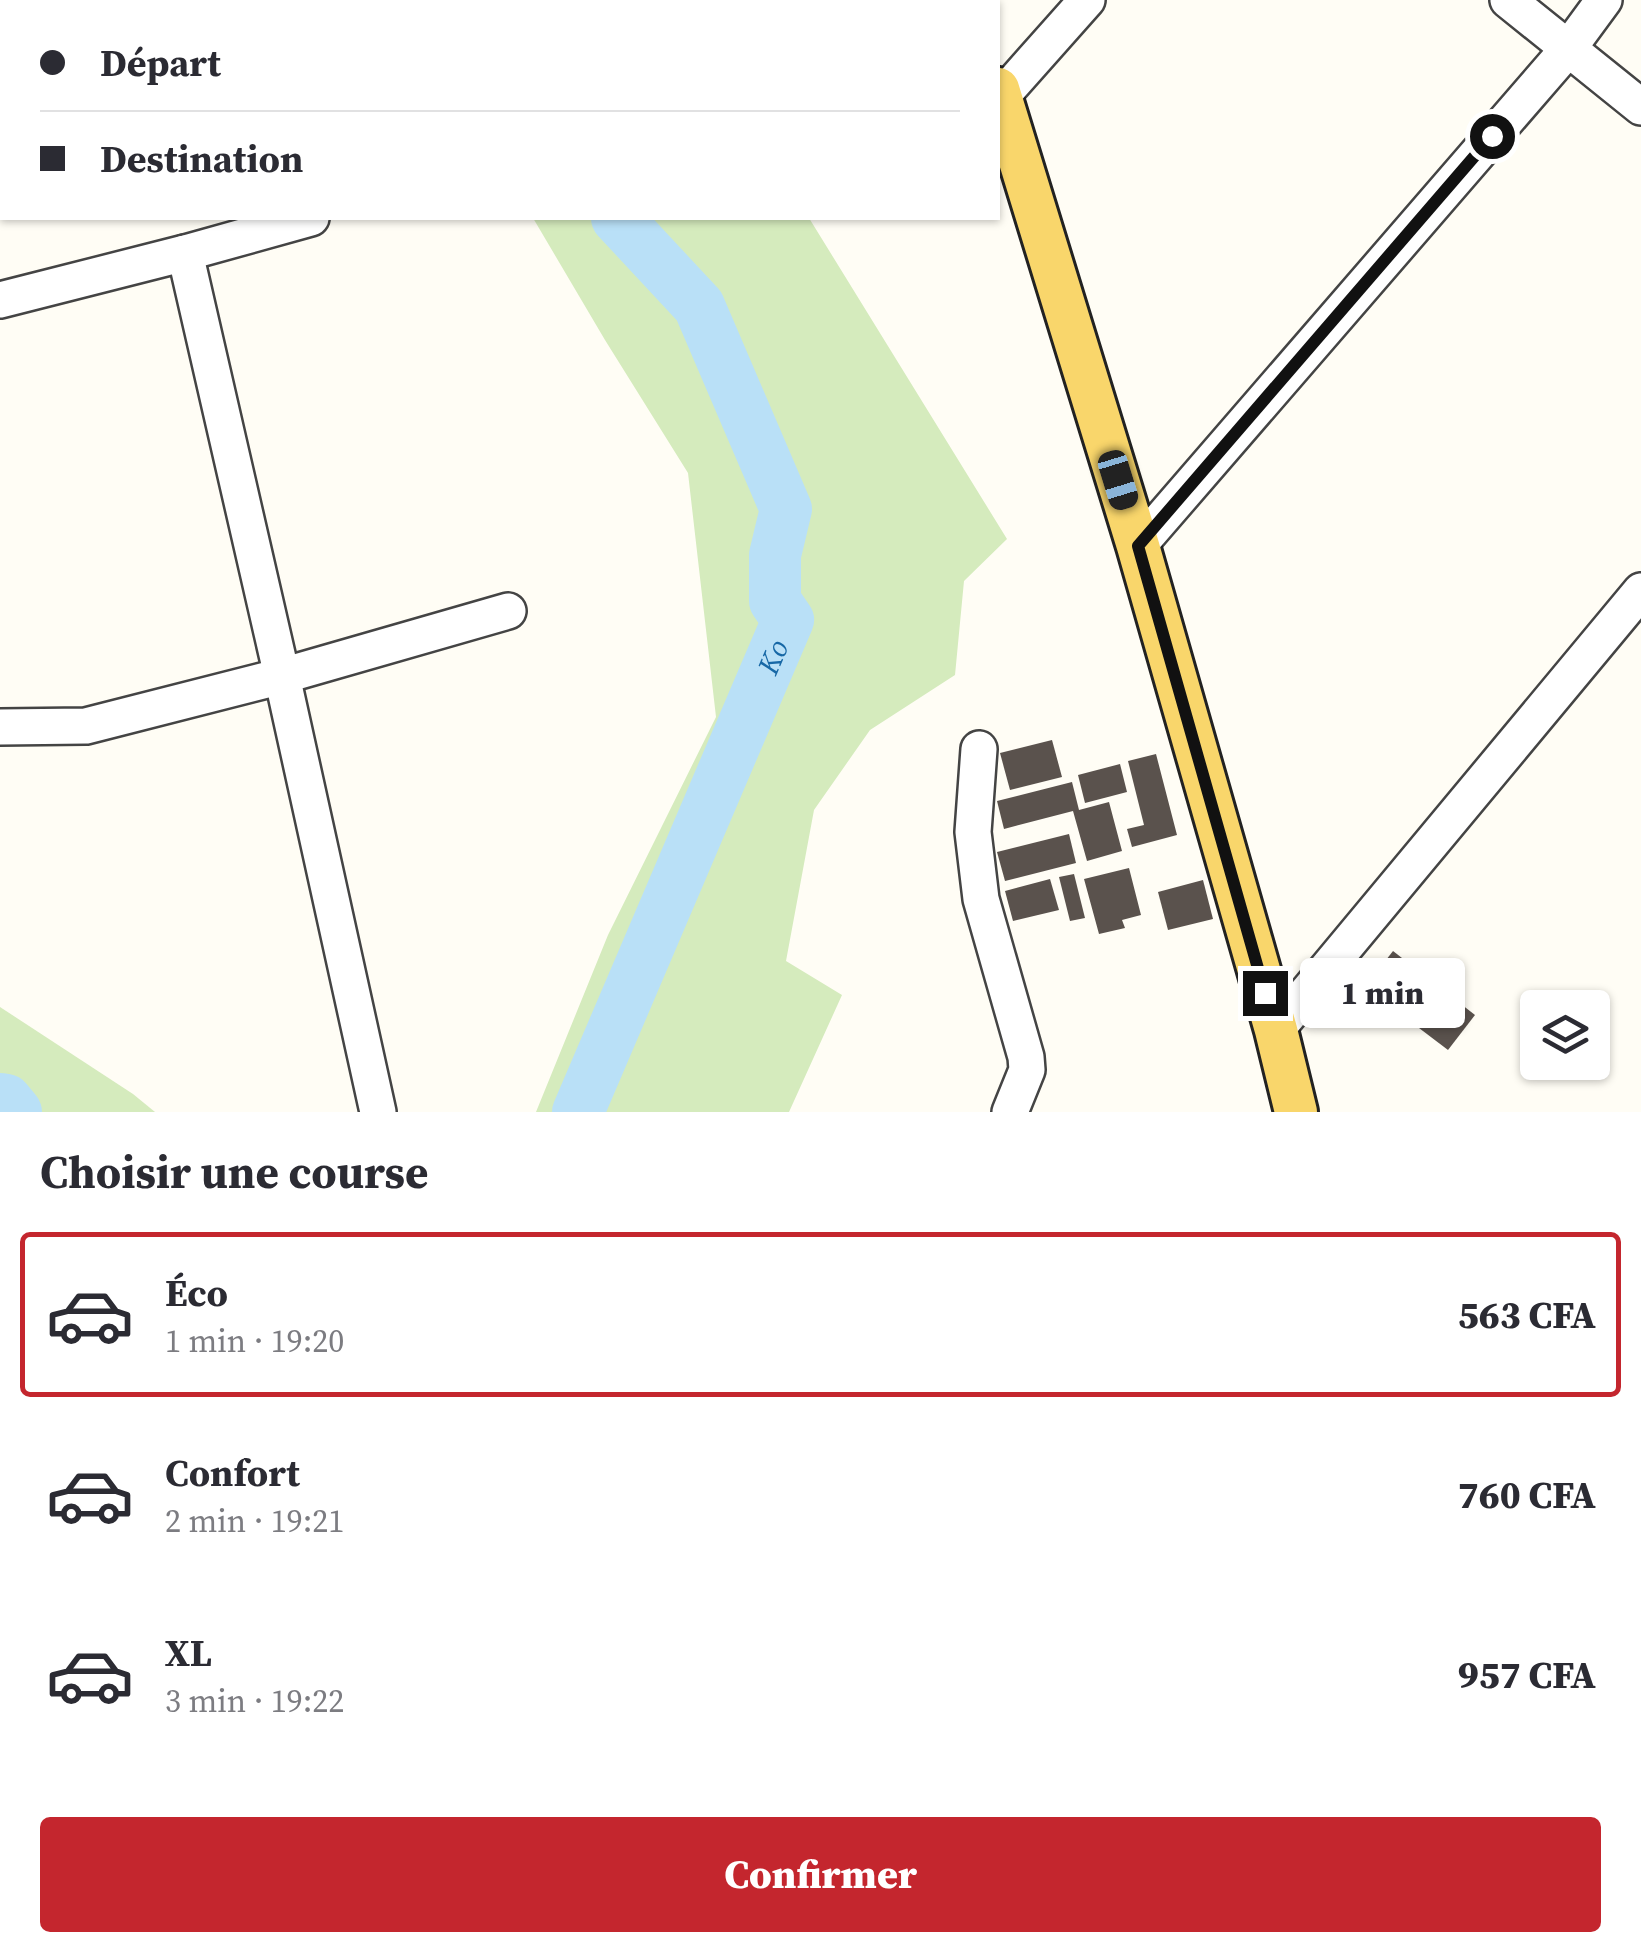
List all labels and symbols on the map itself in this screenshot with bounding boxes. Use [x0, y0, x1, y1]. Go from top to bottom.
route start [1470, 114, 1515, 159]
car [1095, 447, 1141, 513]
water label: Ko [746, 633, 798, 681]
callout: 1 min [1300, 958, 1465, 1028]
route end [1243, 971, 1288, 1016]

